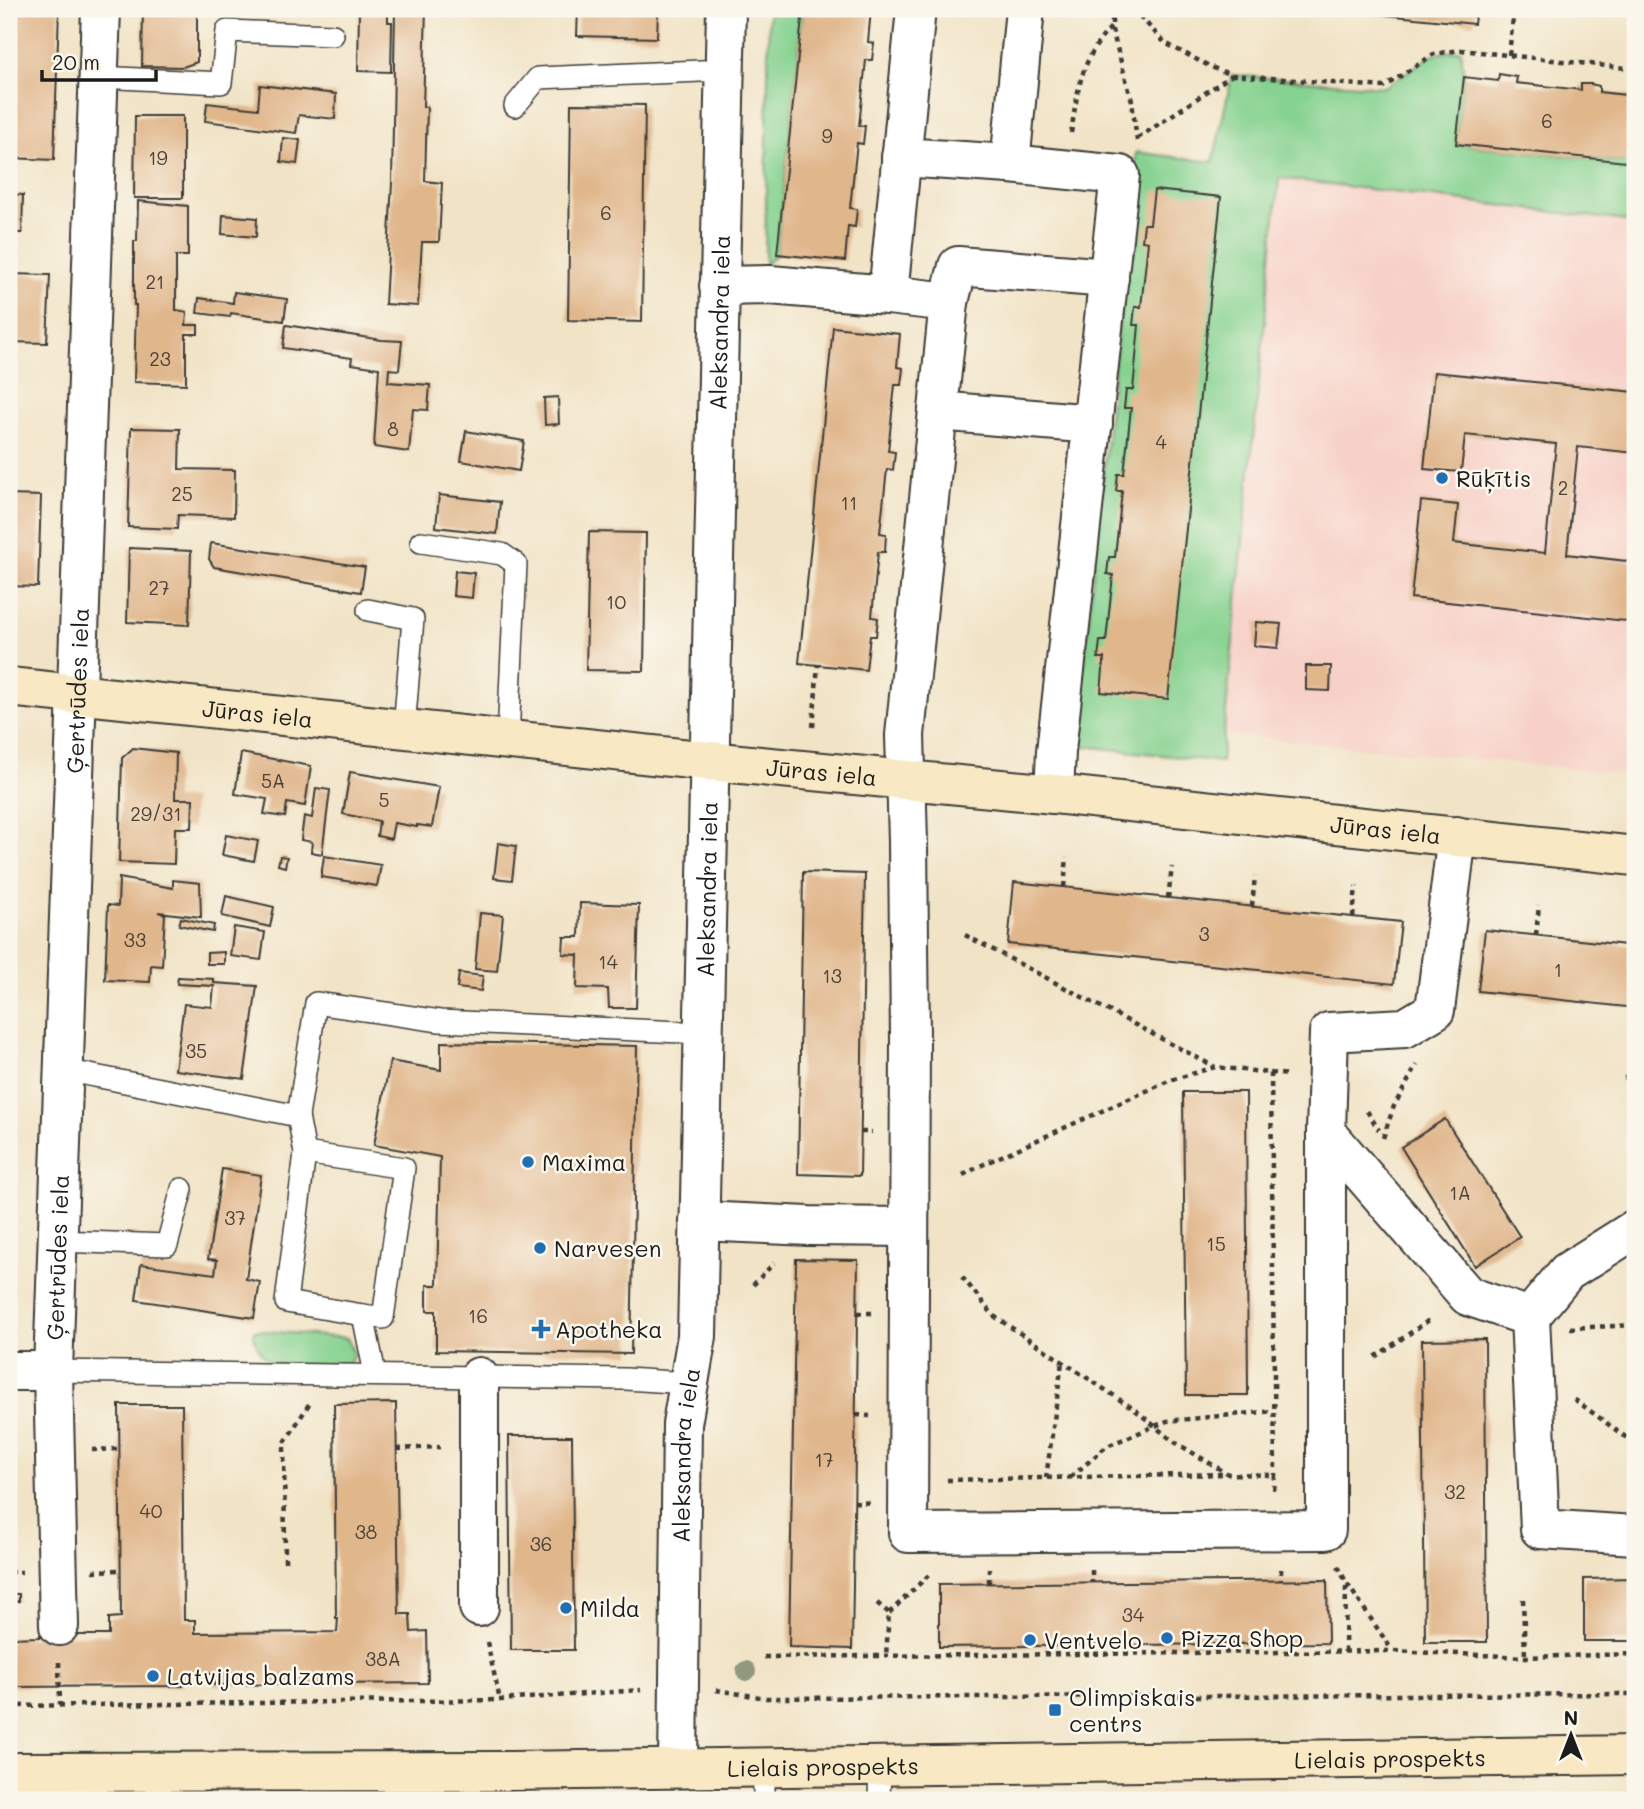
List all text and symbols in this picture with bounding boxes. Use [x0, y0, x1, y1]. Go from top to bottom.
scale bar [42, 38, 156, 82]
text: 20 m [52, 48, 100, 75]
house number: 6 [1541, 108, 1553, 133]
house number: 9 [821, 123, 833, 148]
house number: 19 [148, 145, 168, 170]
house number: 6 [600, 200, 612, 225]
street label: Aleksandra iela [702, 234, 736, 411]
house number: 21 [145, 269, 165, 294]
house number: 23 [149, 346, 171, 371]
house number: 8 [387, 416, 399, 441]
house number: 4 [1155, 429, 1167, 454]
place label: Rūķītis [1456, 463, 1531, 494]
marker: Rūķītis [1434, 470, 1450, 486]
house number: 2 [1558, 475, 1568, 500]
house number: 25 [171, 481, 193, 506]
house number: 11 [841, 490, 858, 515]
house number: 27 [148, 575, 170, 600]
house number: 10 [606, 589, 626, 614]
street label: Ģertrūdes iela [59, 607, 95, 774]
street label: Jūras iela [201, 693, 314, 734]
street label: Jūras iela [765, 752, 878, 792]
house number: 5A [261, 768, 285, 793]
house number: 5 [378, 787, 390, 812]
house number: 29/31 [130, 801, 182, 826]
street label: Aleksandra iela [690, 801, 724, 978]
street label: Jūras iela [1329, 809, 1442, 850]
house number: 3 [1198, 921, 1210, 946]
house number: 33 [124, 927, 146, 952]
house number: 14 [598, 949, 618, 974]
house number: 1 [1554, 957, 1562, 982]
house number: 13 [822, 963, 842, 988]
house number: 35 [185, 1038, 207, 1063]
place label: Maxima [542, 1147, 626, 1177]
marker: Maxima [520, 1154, 536, 1170]
street label: Ģertrūdes iela [39, 1174, 75, 1341]
house number: 1A [1449, 1180, 1471, 1205]
house number: 37 [224, 1205, 246, 1230]
house number: 15 [1206, 1231, 1226, 1256]
place label: Narvesen [554, 1233, 661, 1263]
marker: Narvesen [532, 1240, 548, 1256]
house number: 16 [468, 1303, 488, 1328]
place label: Apotheka [555, 1314, 663, 1344]
marker: Apotheka [533, 1321, 549, 1337]
street label: Aleksandra iela [666, 1365, 706, 1543]
house number: 17 [814, 1447, 834, 1472]
house number: 32 [1444, 1479, 1466, 1504]
house number: 40 [140, 1498, 163, 1523]
house number: 38 [355, 1519, 377, 1544]
house number: 36 [530, 1531, 552, 1556]
place label: Milda [580, 1593, 640, 1623]
marker: Milda [558, 1600, 574, 1616]
house number: 34 [1122, 1602, 1144, 1627]
place label: Pizza Shop [1181, 1623, 1303, 1653]
place label: Ventvelo [1044, 1625, 1142, 1655]
marker: Pizza Shop [1159, 1630, 1175, 1646]
marker: Ventvelo [1022, 1632, 1038, 1648]
house number: 38A [365, 1646, 401, 1671]
place label: Latvijas balzams [167, 1661, 355, 1691]
marker: Latvijas balzams [145, 1668, 161, 1684]
place label: Olimpiskais centrs [1069, 1682, 1196, 1738]
north arrow [1536, 1700, 1606, 1770]
marker: Olimpiskais centrs [1047, 1702, 1063, 1718]
text: N [1564, 1705, 1578, 1730]
street label: Lielais prospekts [1294, 1742, 1486, 1775]
street label: Lielais prospekts [727, 1750, 919, 1783]

